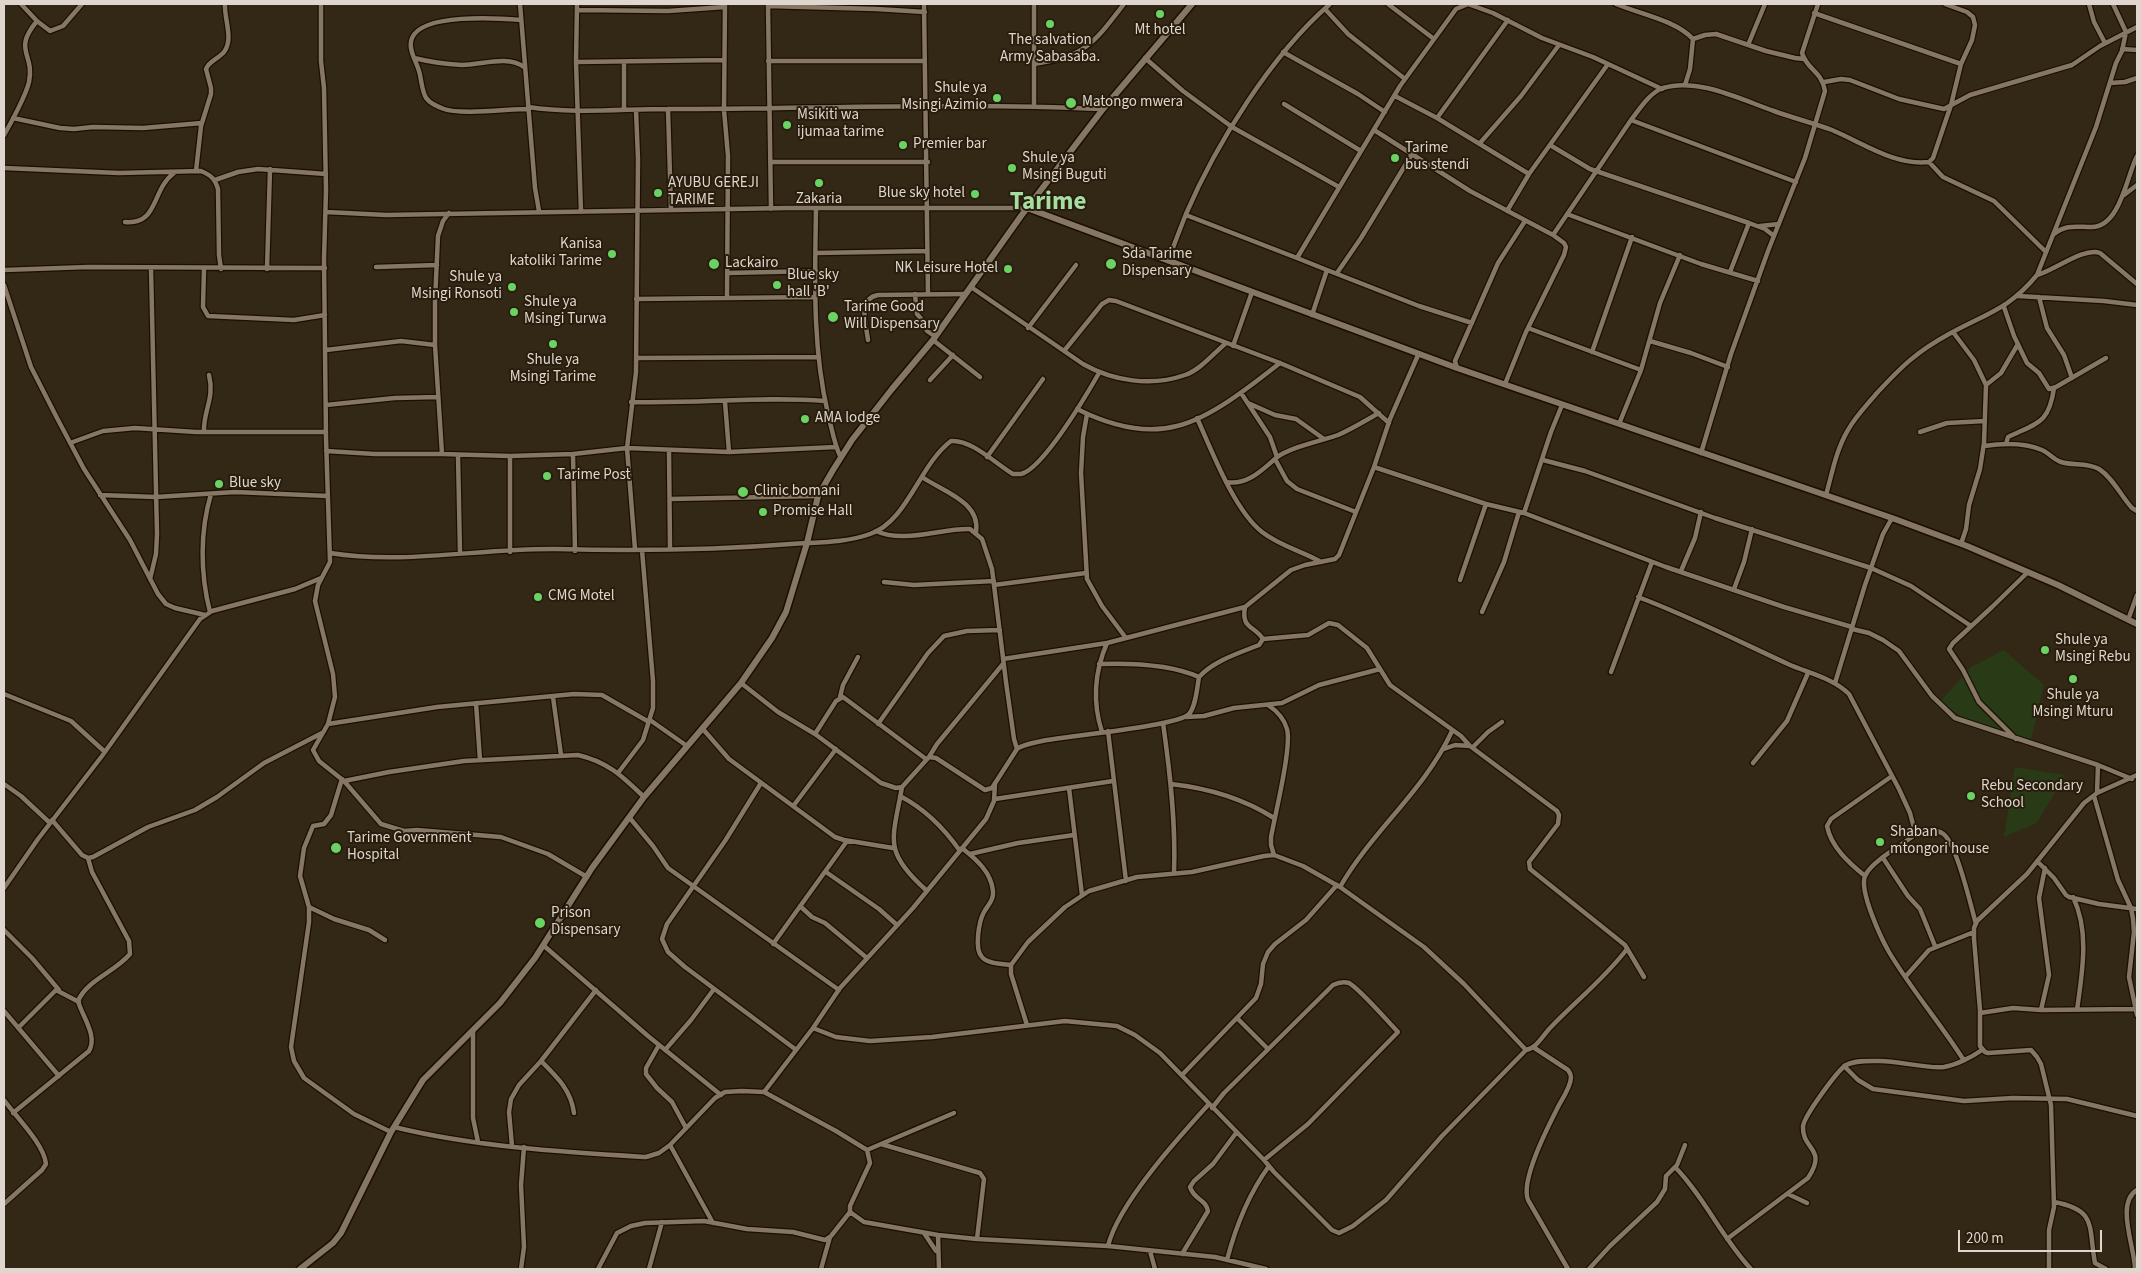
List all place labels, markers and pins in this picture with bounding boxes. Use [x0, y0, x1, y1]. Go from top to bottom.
marker: Mt hotel [1154, 8, 1166, 20]
marker: The salvation Army Sabasaba. [1044, 18, 1056, 30]
place label: Mt hotel [1134, 22, 1186, 40]
place label: The salvation Army Sabasaba. [1000, 32, 1100, 67]
place label: Shule ya Msingi Azimio [901, 80, 987, 115]
marker: Shule ya Msingi Azimio [991, 92, 1003, 104]
place label: Matongo mwera [1082, 94, 1183, 112]
marker: Matongo mwera [1064, 96, 1078, 110]
place label: Msikiti wa ijumaa tarime [797, 107, 884, 142]
marker: Msikiti wa ijumaa tarime [781, 119, 793, 131]
place label: Premier bar [913, 136, 987, 154]
marker: Premier bar [897, 139, 909, 151]
place label: Tarime bus stendi [1405, 140, 1469, 175]
place label: Shule ya Msingi Buguti [1022, 150, 1107, 185]
marker: Tarime bus stendi [1389, 152, 1401, 164]
marker: Shule ya Msingi Buguti [1006, 162, 1018, 174]
place label: AYUBU GEREJI TARIME [668, 175, 759, 210]
marker: Zakaria [813, 177, 825, 189]
place label: Blue sky hotel [878, 185, 965, 203]
marker: AYUBU GEREJI TARIME [652, 187, 664, 199]
marker: Blue sky hotel [969, 188, 981, 200]
place label: Zakaria [796, 191, 842, 209]
place label: Kanisa katoliki Tarime [509, 236, 602, 271]
place label: Sda Tarime Dispensary [1122, 246, 1192, 281]
marker: Kanisa katoliki Tarime [606, 248, 618, 260]
place label: Lackairo [725, 255, 778, 273]
marker: Lackairo [707, 257, 721, 271]
marker: Sda Tarime Dispensary [1104, 257, 1118, 271]
place label: NK Leisure Hotel [895, 260, 998, 278]
marker: NK Leisure Hotel [1002, 263, 1014, 275]
place label: Blue sky hall 'B' [787, 267, 839, 302]
place label: Shule ya Msingi Ronsoti [411, 269, 502, 304]
marker: Blue sky hall 'B' [771, 279, 783, 291]
marker: Shule ya Msingi Ronsoti [506, 281, 518, 293]
place label: Shule ya Msingi Turwa [524, 294, 607, 329]
place label: Tarime Good Will Dispensary [844, 299, 940, 334]
marker: Shule ya Msingi Turwa [508, 306, 520, 318]
marker: Tarime Good Will Dispensary [826, 310, 840, 324]
marker: Shule ya Msingi Tarime [547, 338, 559, 350]
place label: Shule ya Msingi Tarime [510, 352, 596, 387]
place label: AMA lodge [815, 410, 880, 428]
marker: AMA lodge [799, 413, 811, 425]
place label: Tarime Post [557, 467, 631, 485]
marker: Tarime Post [541, 470, 553, 482]
place label: Blue sky [229, 475, 281, 493]
marker: Blue sky [213, 478, 225, 490]
place label: Clinic bomani [754, 483, 840, 501]
marker: Clinic bomani [736, 485, 750, 499]
place label: Promise Hall [773, 503, 853, 521]
marker: Promise Hall [757, 506, 769, 518]
place label: CMG Motel [548, 588, 615, 606]
marker: CMG Motel [532, 591, 544, 603]
place label: Shule ya Msingi Rebu [2055, 632, 2131, 667]
marker: Shule ya Msingi Rebu [2039, 644, 2051, 656]
marker: Shule ya Msingi Mturu [2067, 673, 2079, 685]
place label: Shule ya Msingi Mturu [2033, 687, 2113, 722]
place label: Rebu Secondary School [1981, 778, 2083, 813]
marker: Rebu Secondary School [1965, 790, 1977, 802]
place label: Shaban mtongori house [1890, 824, 1989, 859]
place label: Tarime Government Hospital [347, 830, 472, 865]
marker: Shaban mtongori house [1874, 836, 1886, 848]
marker: Tarime Government Hospital [329, 841, 343, 855]
place label: Prison Dispensary [551, 905, 621, 940]
marker: Prison Dispensary [533, 916, 547, 930]

